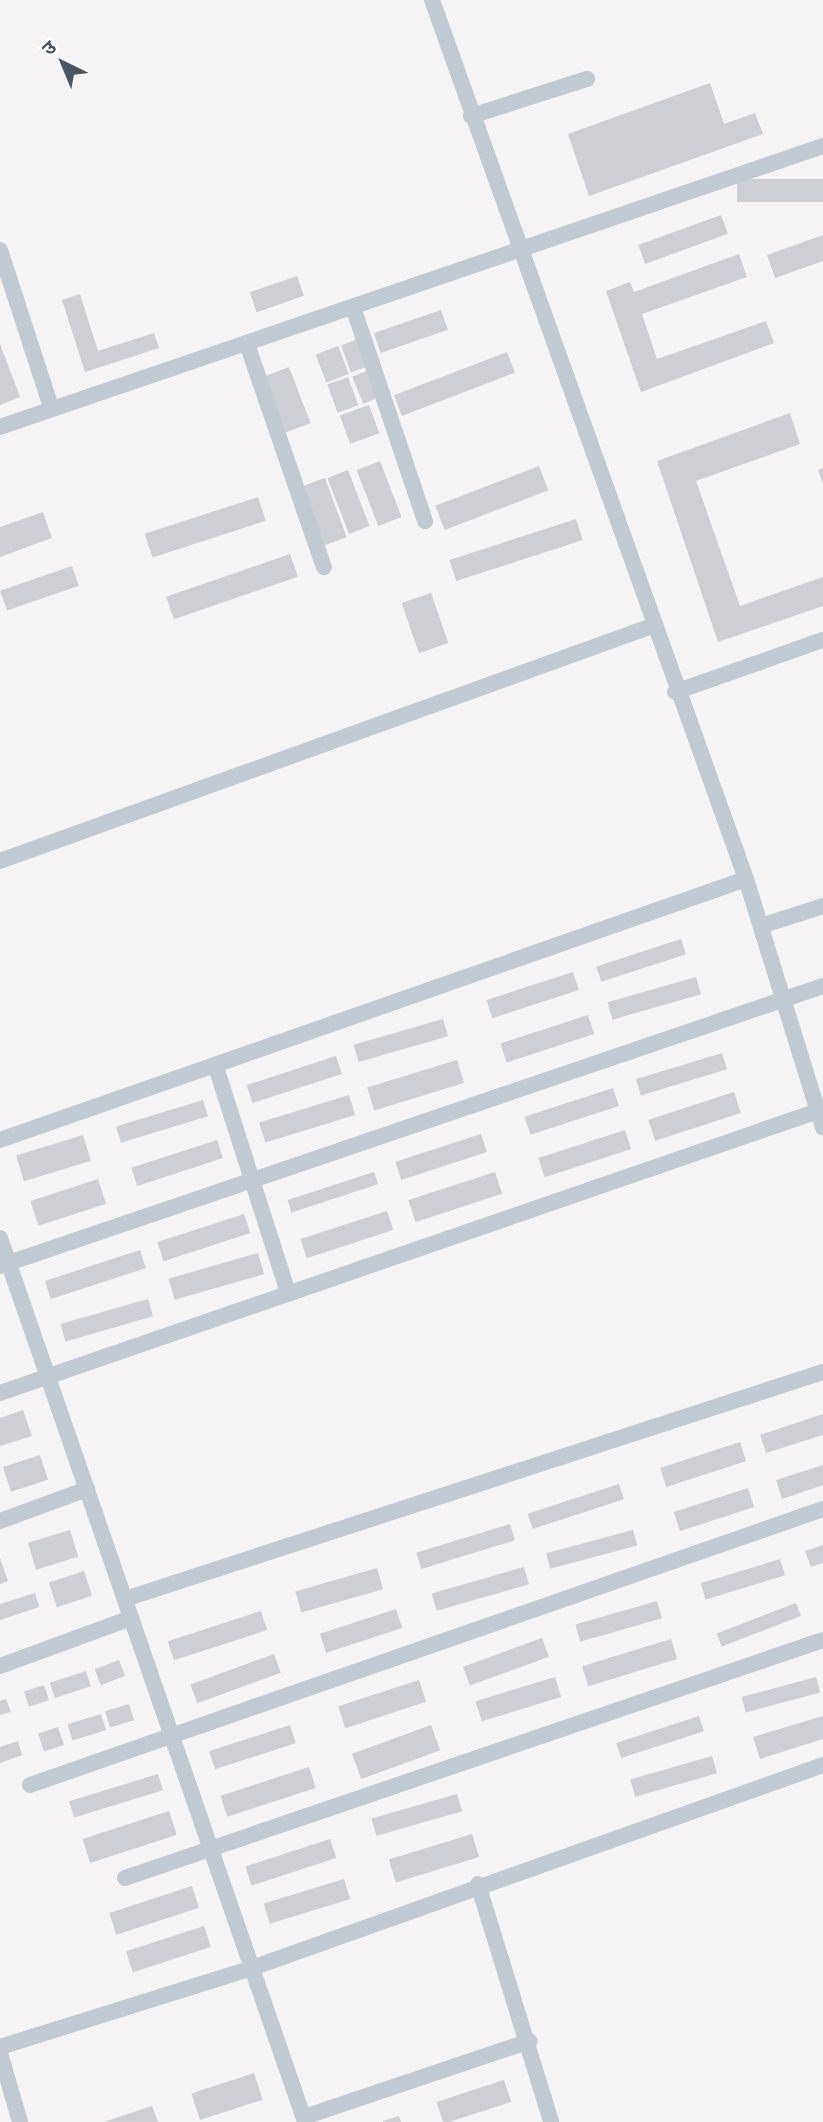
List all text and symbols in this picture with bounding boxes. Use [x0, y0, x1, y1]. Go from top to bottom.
north arrow [28, 28, 98, 98]
text: उ [36, 35, 60, 59]

